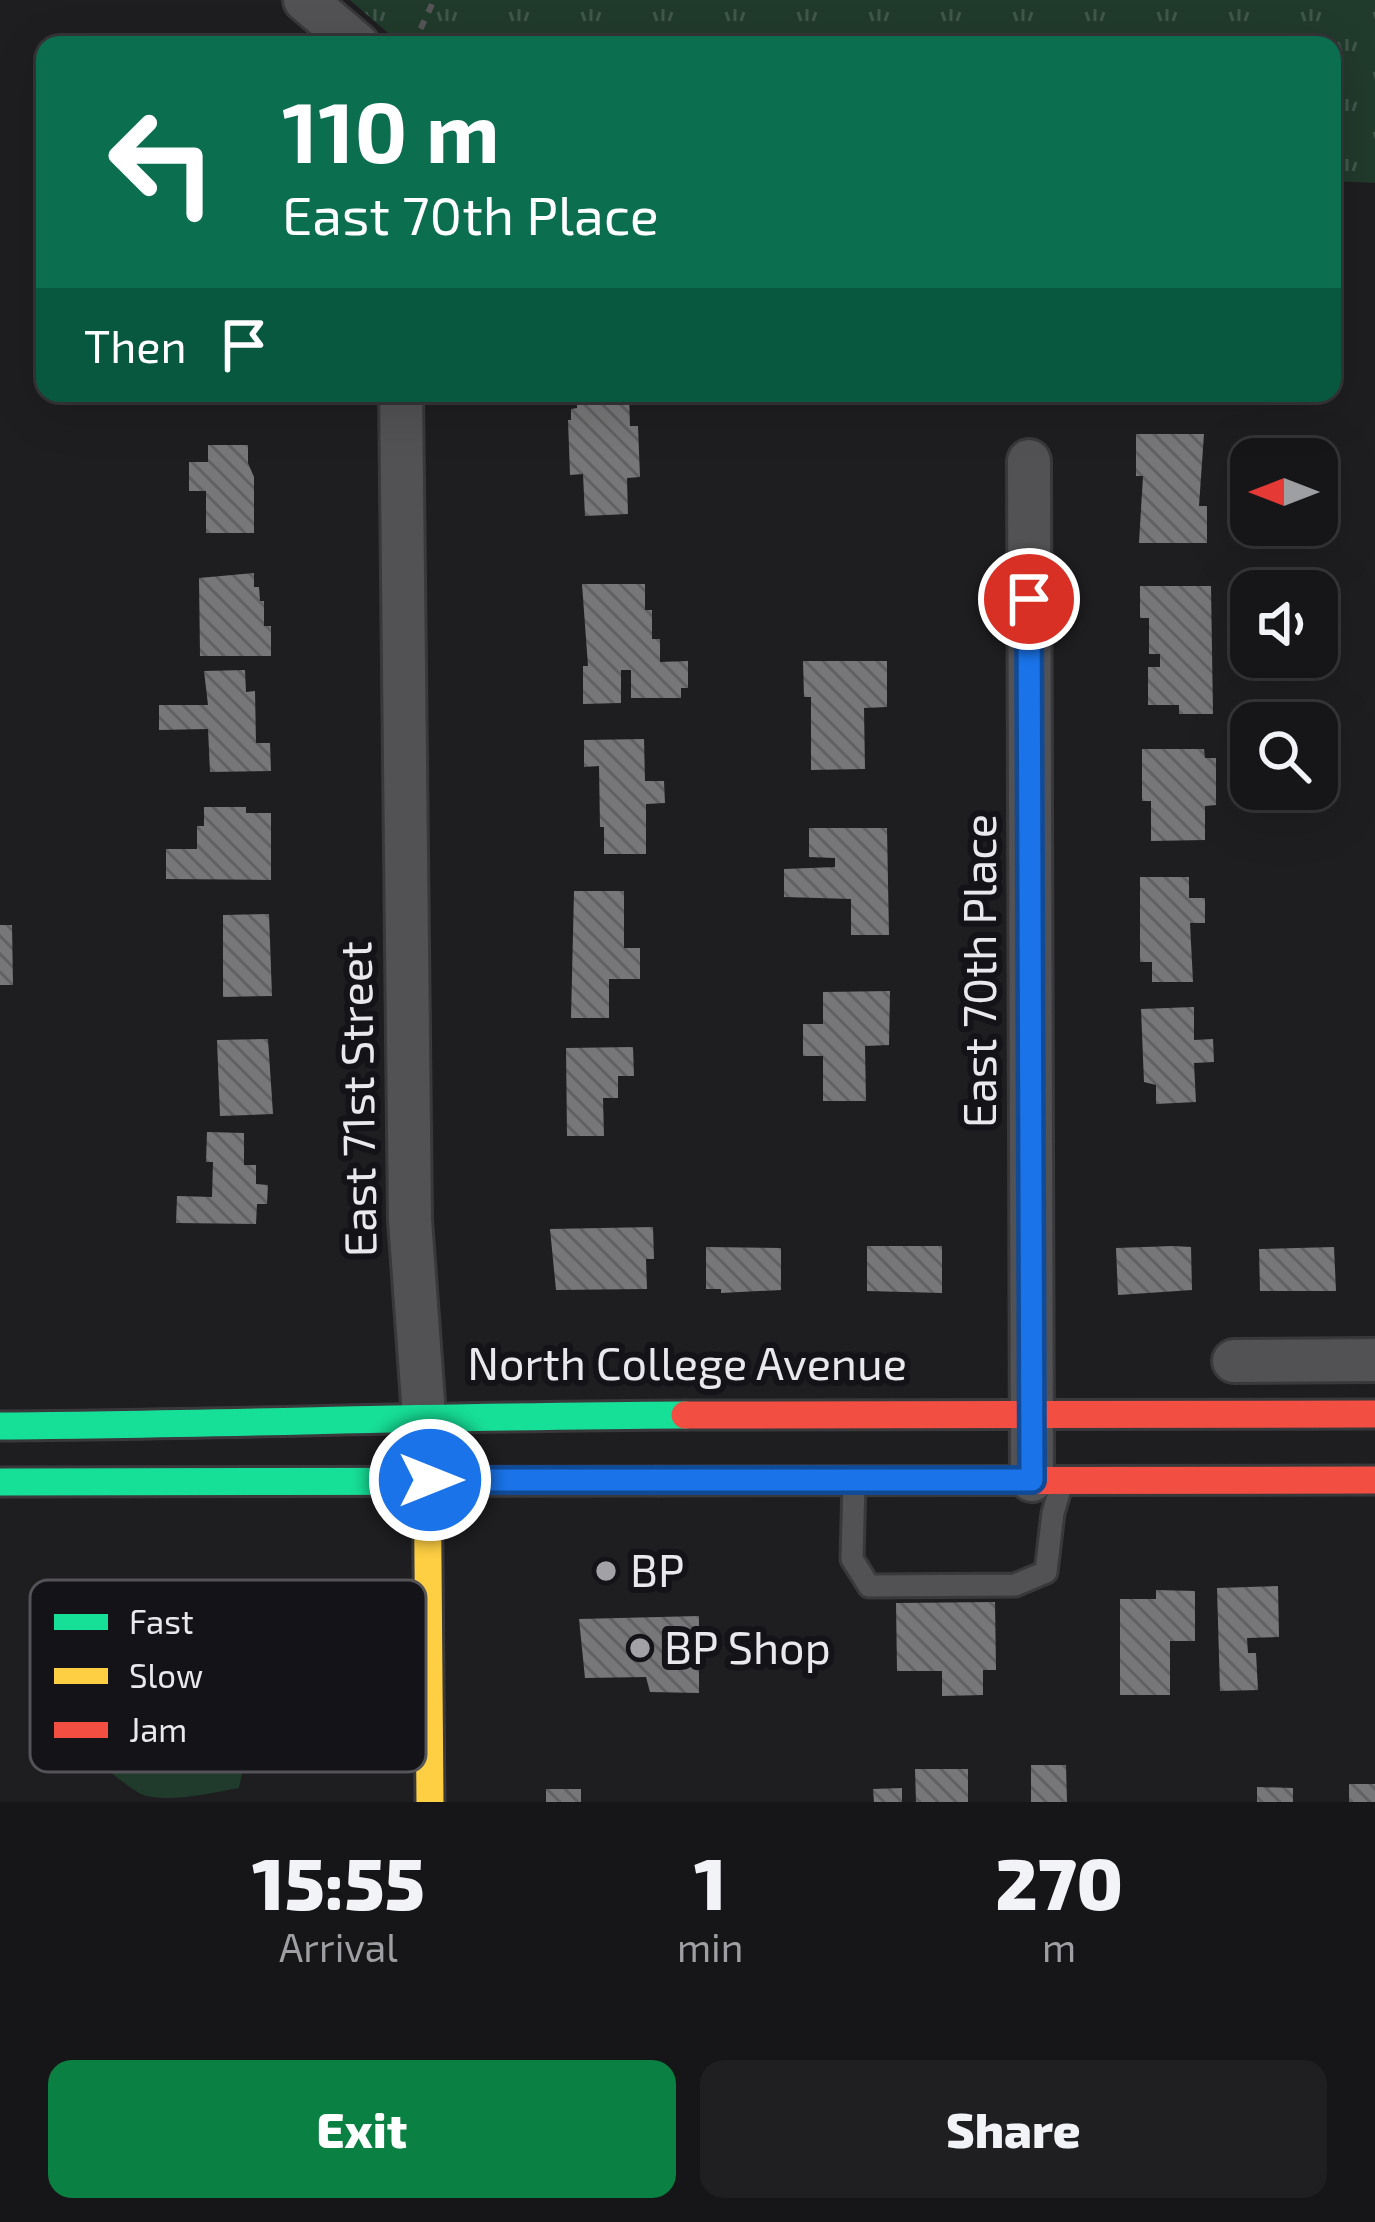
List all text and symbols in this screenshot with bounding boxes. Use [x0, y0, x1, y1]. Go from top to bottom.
text: 110 m [282, 79, 500, 180]
icon: left [84, 84, 240, 240]
text: East 70th Place [282, 181, 659, 246]
icon: arrive [211, 312, 277, 378]
text: Then [84, 318, 187, 372]
north arrow [1230, 438, 1338, 546]
map controls [1230, 438, 1338, 810]
pin [978, 548, 1080, 650]
icon: arrive [996, 566, 1062, 632]
button: sound [1230, 570, 1338, 678]
button: search [1230, 702, 1338, 810]
street label: East 70th Place [951, 814, 1005, 1128]
street label: East 71st Street [326, 941, 386, 1257]
street label: North College Avenue [467, 1335, 907, 1389]
position arrow [367, 1417, 493, 1543]
place label: BP [630, 1542, 684, 1596]
marker: BP [593, 1558, 619, 1584]
legend [30, 1580, 426, 1772]
text: Fast [129, 1601, 193, 1641]
place label: BP Shop [664, 1619, 831, 1673]
marker: BP Shop [627, 1635, 653, 1661]
text: Slow [129, 1655, 203, 1695]
text: Jam [129, 1709, 187, 1749]
text: 15:55 [252, 1838, 425, 1924]
text: 1 [694, 1838, 726, 1924]
text: 270 [995, 1838, 1123, 1924]
text: Arrival [279, 1923, 398, 1970]
text: min [677, 1923, 743, 1970]
text: m [1042, 1923, 1076, 1970]
button: Exit [48, 2060, 676, 2198]
button: Share [700, 2060, 1327, 2198]

